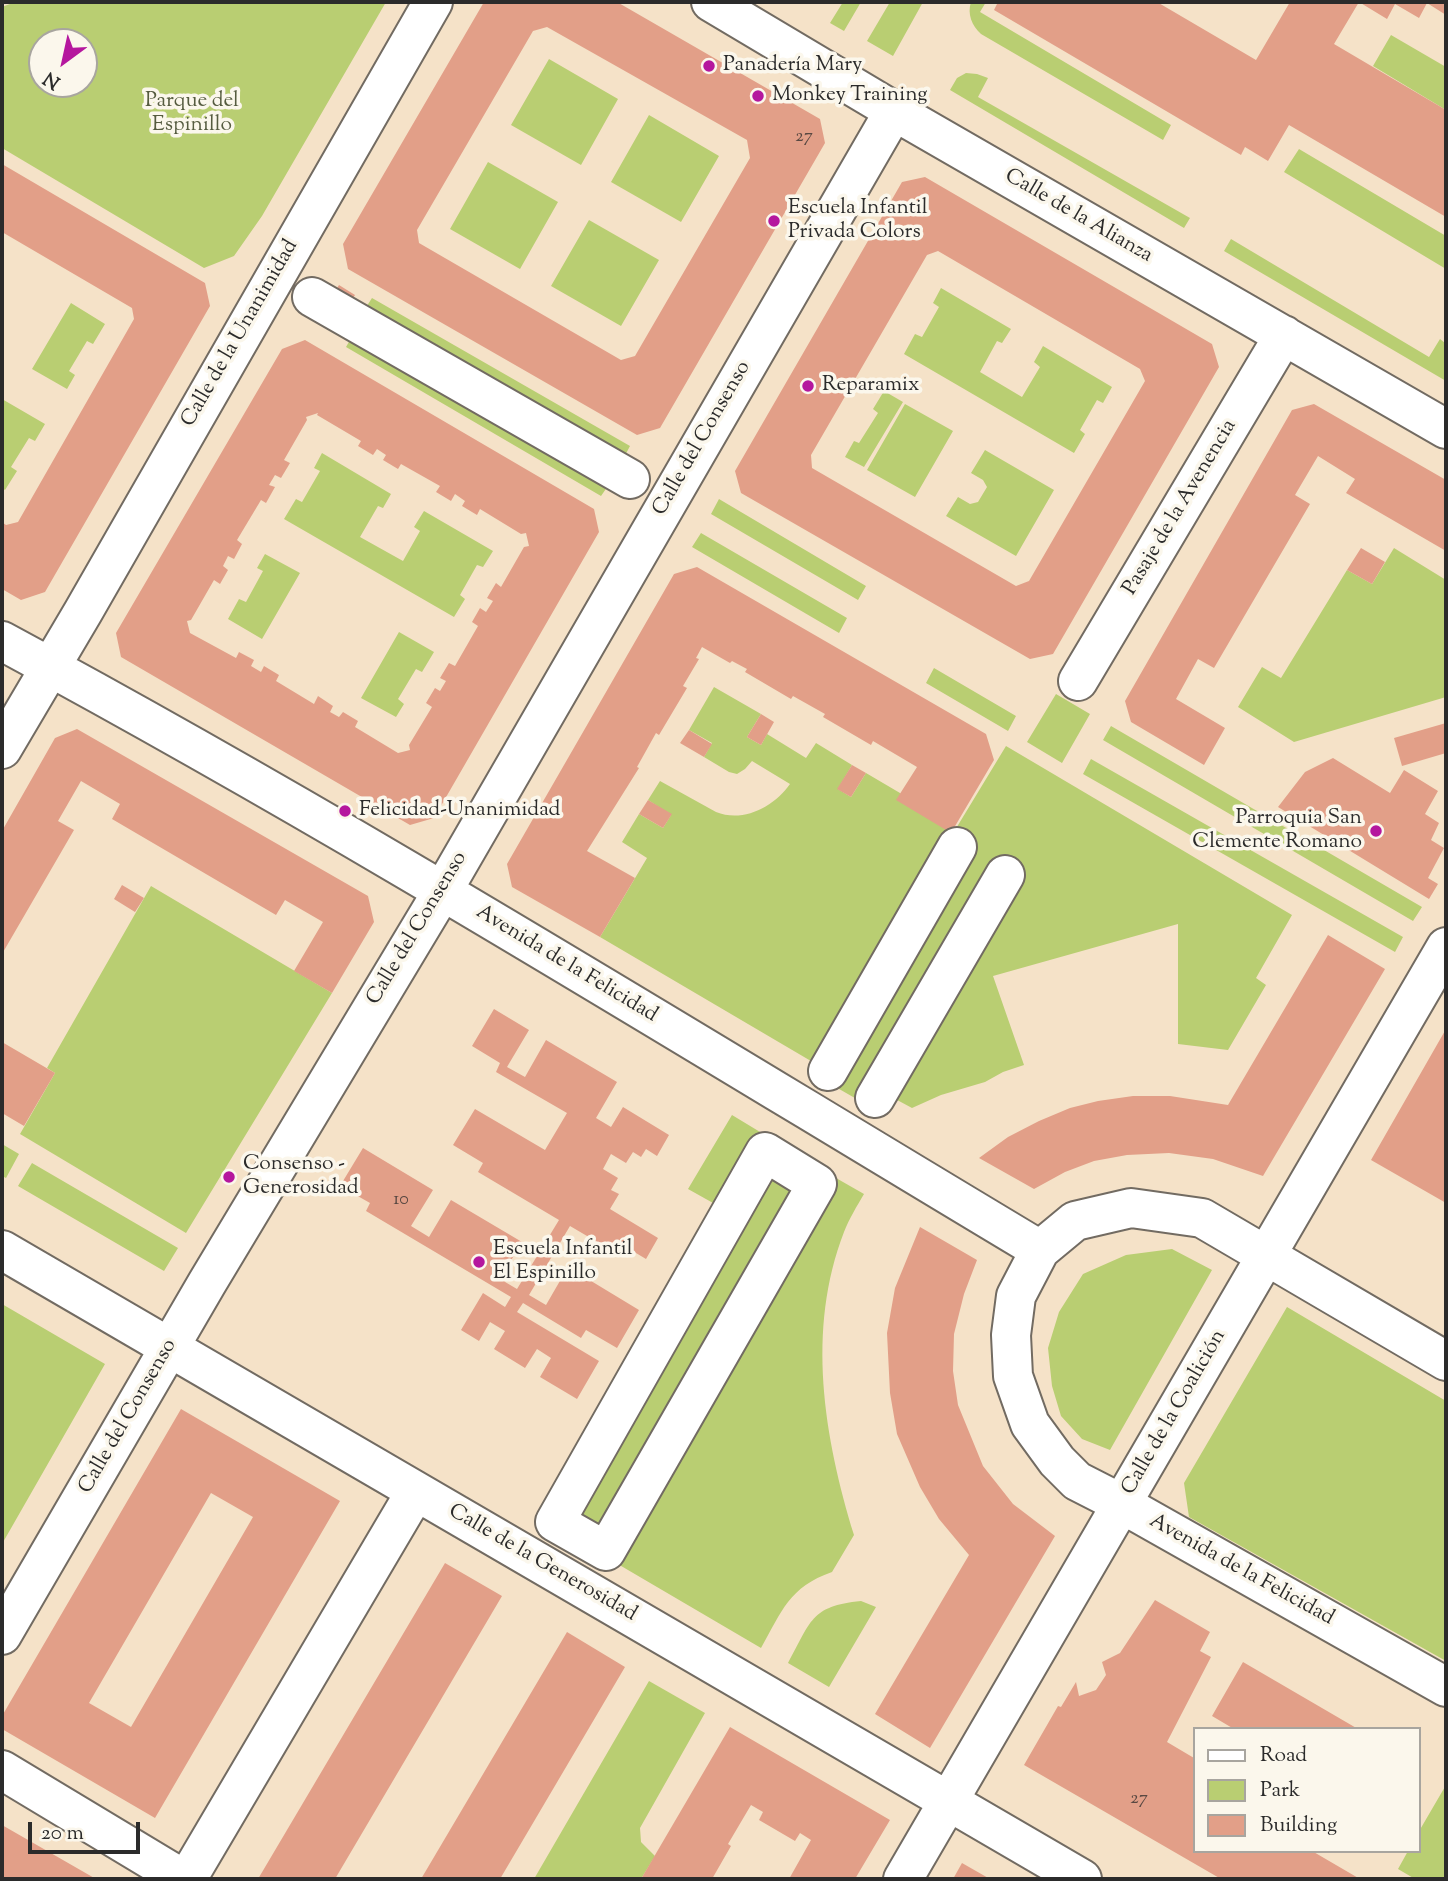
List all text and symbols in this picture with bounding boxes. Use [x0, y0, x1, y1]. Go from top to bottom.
north arrow [28, 28, 98, 98]
place label: Panadería Mary [723, 53, 862, 79]
marker: Panadería Mary [701, 58, 717, 74]
text: N [39, 64, 66, 95]
place label: Monkey Training [772, 83, 928, 109]
marker: Monkey Training [750, 88, 766, 104]
park label: Parque del Espinillo [145, 89, 239, 139]
house number: 27 [795, 127, 813, 149]
street label: Calle de la Alianza [1000, 164, 1156, 270]
place label: Escuela Infantil Privada Colors [788, 196, 928, 246]
marker: Escuela Infantil Privada Colors [766, 213, 782, 229]
street label: Calle de la Unanimidad [177, 236, 305, 432]
street label: Calle del Consenso [649, 357, 757, 521]
place label: Reparamix [822, 373, 919, 399]
marker: Reparamix [800, 378, 816, 394]
street label: Pasaje de la Avenencia [1119, 416, 1243, 600]
place label: Felicidad-Unanimidad [359, 798, 560, 824]
marker: Felicidad-Unanimidad [337, 803, 353, 819]
place label: Parroquia San Clemente Romano [1192, 806, 1362, 856]
marker: Parroquia San Clemente Romano [1368, 823, 1384, 839]
street label: Calle del Consenso [362, 848, 474, 1010]
street label: Avenida de la Felicidad [471, 901, 661, 1029]
place label: Consenso - Generosidad [243, 1152, 359, 1202]
marker: Consenso - Generosidad [221, 1169, 237, 1185]
house number: 10 [393, 1190, 409, 1212]
place label: Escuela Infantil El Espinillo [493, 1237, 633, 1287]
marker: Escuela Infantil El Espinillo [471, 1254, 487, 1270]
street label: Calle de la Coalición [1117, 1326, 1233, 1500]
street label: Calle del Consenso [75, 1335, 183, 1499]
street label: Calle de la Generosidad [443, 1500, 641, 1628]
street label: Avenida de la Felicidad [1144, 1510, 1338, 1632]
legend [1192, 1727, 1420, 1853]
text: Road [1260, 1741, 1307, 1771]
text: Park [1260, 1776, 1300, 1806]
house number: 27 [1130, 1789, 1148, 1811]
scale bar [32, 1808, 144, 1852]
text: Building [1260, 1811, 1337, 1841]
text: 20 m [41, 1819, 84, 1849]

